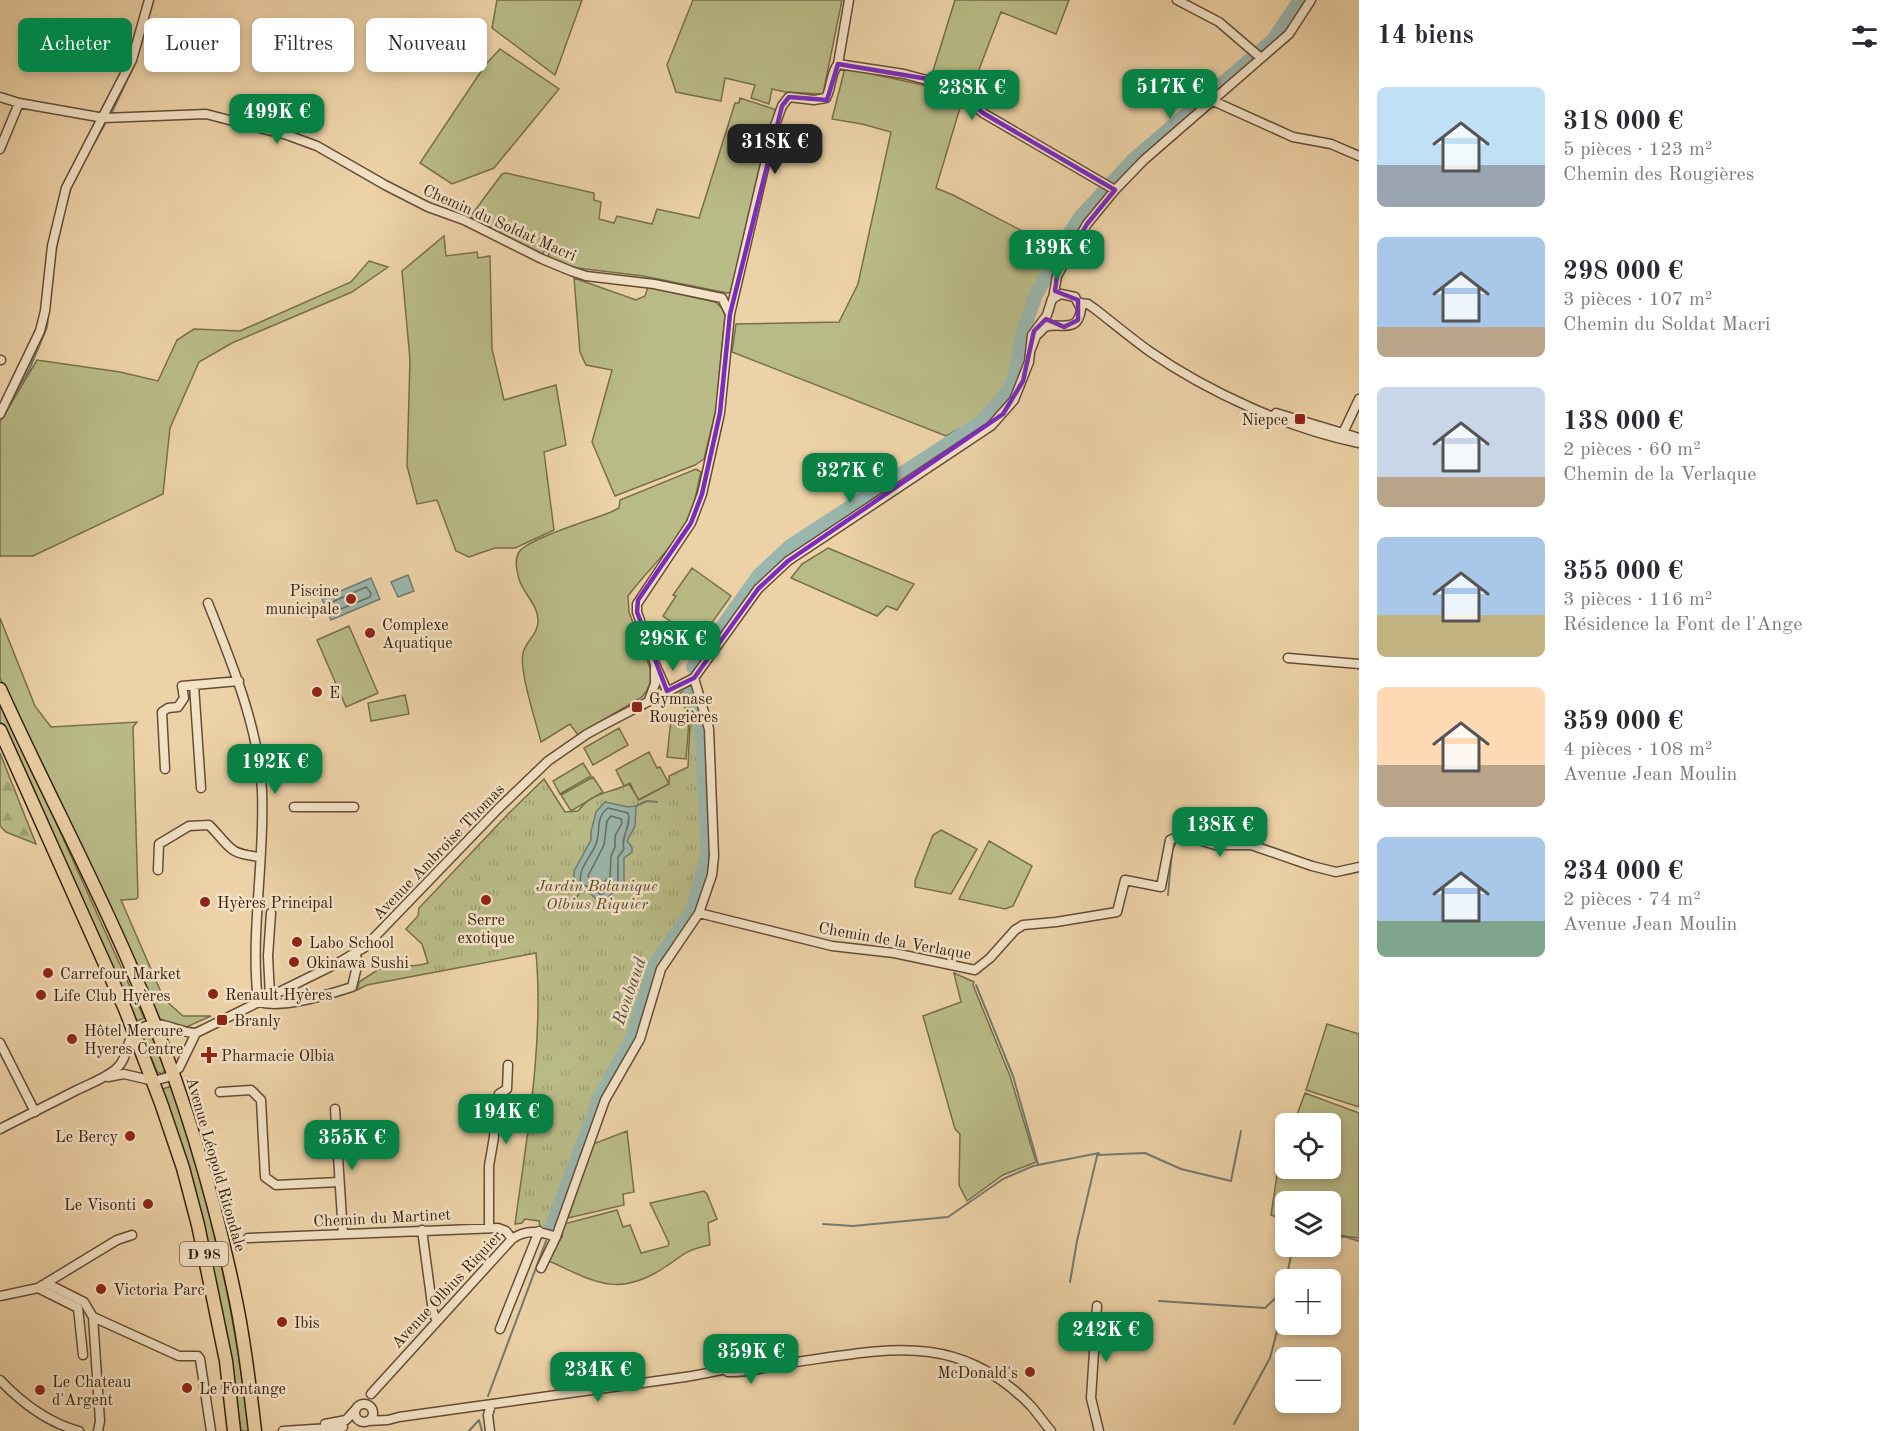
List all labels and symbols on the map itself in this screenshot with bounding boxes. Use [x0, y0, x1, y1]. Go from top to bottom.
pin: 517K € [1121, 69, 1219, 120]
pin: 238K € [923, 70, 1021, 121]
pin: 499K € [228, 94, 326, 145]
pin: 318K € [726, 124, 824, 175]
street label: Chemin du Soldat Macri [420, 183, 578, 265]
pin: 139K € [1008, 230, 1106, 281]
marker: Niepce [1293, 412, 1307, 426]
place label: Niepce [1241, 413, 1288, 429]
pin: 327K € [801, 453, 899, 504]
place label: Piscine municipale [266, 584, 339, 618]
marker: Piscine municipale [344, 592, 358, 606]
place label: Complexe Aquatique [382, 618, 453, 652]
pin: 298K € [624, 621, 722, 672]
marker: Complexe Aquatique [363, 626, 377, 640]
marker: E [310, 685, 324, 699]
place label: E [329, 686, 340, 702]
place label: Gymnase Rougières [649, 692, 718, 726]
marker: Gymnase Rougières [630, 700, 644, 714]
pin: 192K € [226, 744, 324, 795]
street label: Avenue Ambroise Thomas [371, 781, 508, 923]
pin: 138K € [1171, 807, 1269, 858]
park label: Jardin Botanique Olbius Riquier [536, 879, 658, 913]
marker: Serre exotique [479, 893, 493, 907]
marker: Hyères Principal [198, 895, 212, 909]
place label: Hyères Principal [217, 896, 333, 912]
place label: Serre exotique [457, 913, 515, 947]
street label: Chemin de la Verlaque [817, 921, 972, 963]
marker: Labo School [290, 935, 304, 949]
place label: Labo School [309, 936, 394, 952]
marker: Okinawa Sushi [287, 955, 301, 969]
water label: Roubaud [610, 955, 650, 1028]
place label: Okinawa Sushi [306, 956, 409, 972]
marker: Carrefour Market [41, 966, 55, 980]
place label: Carrefour Market [60, 967, 181, 983]
marker: Renault Hyères [206, 987, 220, 1001]
marker: Life Club Hyères [34, 988, 48, 1002]
place label: Renault Hyères [225, 988, 332, 1004]
place label: Life Club Hyères [53, 989, 171, 1005]
marker: Branly [215, 1013, 229, 1027]
place label: Branly [234, 1014, 281, 1030]
place label: Hôtel Mercure Hyeres Centre [84, 1024, 183, 1058]
marker: Hôtel Mercure Hyeres Centre [65, 1032, 79, 1046]
marker: Pharmacie Olbia [202, 1048, 216, 1062]
place label: Pharmacie Olbia [221, 1049, 335, 1065]
street label: Avenue Léopold Ritondale [183, 1076, 248, 1254]
pin: 194K € [457, 1094, 555, 1145]
pin: 355K € [303, 1120, 401, 1171]
marker: Le Bercy [123, 1129, 137, 1143]
place label: Le Bercy [55, 1130, 119, 1146]
marker: Le Visonti [141, 1197, 155, 1211]
place label: Le Visonti [64, 1198, 136, 1214]
street label: Chemin du Martinet [313, 1207, 452, 1231]
street label: Avenue Olbius Riquier [389, 1228, 506, 1352]
road number: D 98 [180, 1242, 228, 1266]
marker: Victoria Parc [94, 1282, 108, 1296]
place label: Victoria Parc [113, 1283, 204, 1299]
pin: 242K € [1057, 1312, 1155, 1363]
marker: Ibis [275, 1315, 289, 1329]
place label: Ibis [294, 1316, 320, 1332]
pin: 359K € [702, 1334, 800, 1385]
pin: 234K € [549, 1352, 647, 1403]
marker: McDonald's [1023, 1365, 1037, 1379]
place label: McDonald's [937, 1366, 1018, 1382]
place label: Le Chateau d'Argent [52, 1375, 132, 1409]
marker: Le Fontange [180, 1381, 194, 1395]
place label: Le Fontange [199, 1382, 286, 1398]
marker: Le Chateau d'Argent [33, 1383, 47, 1397]

